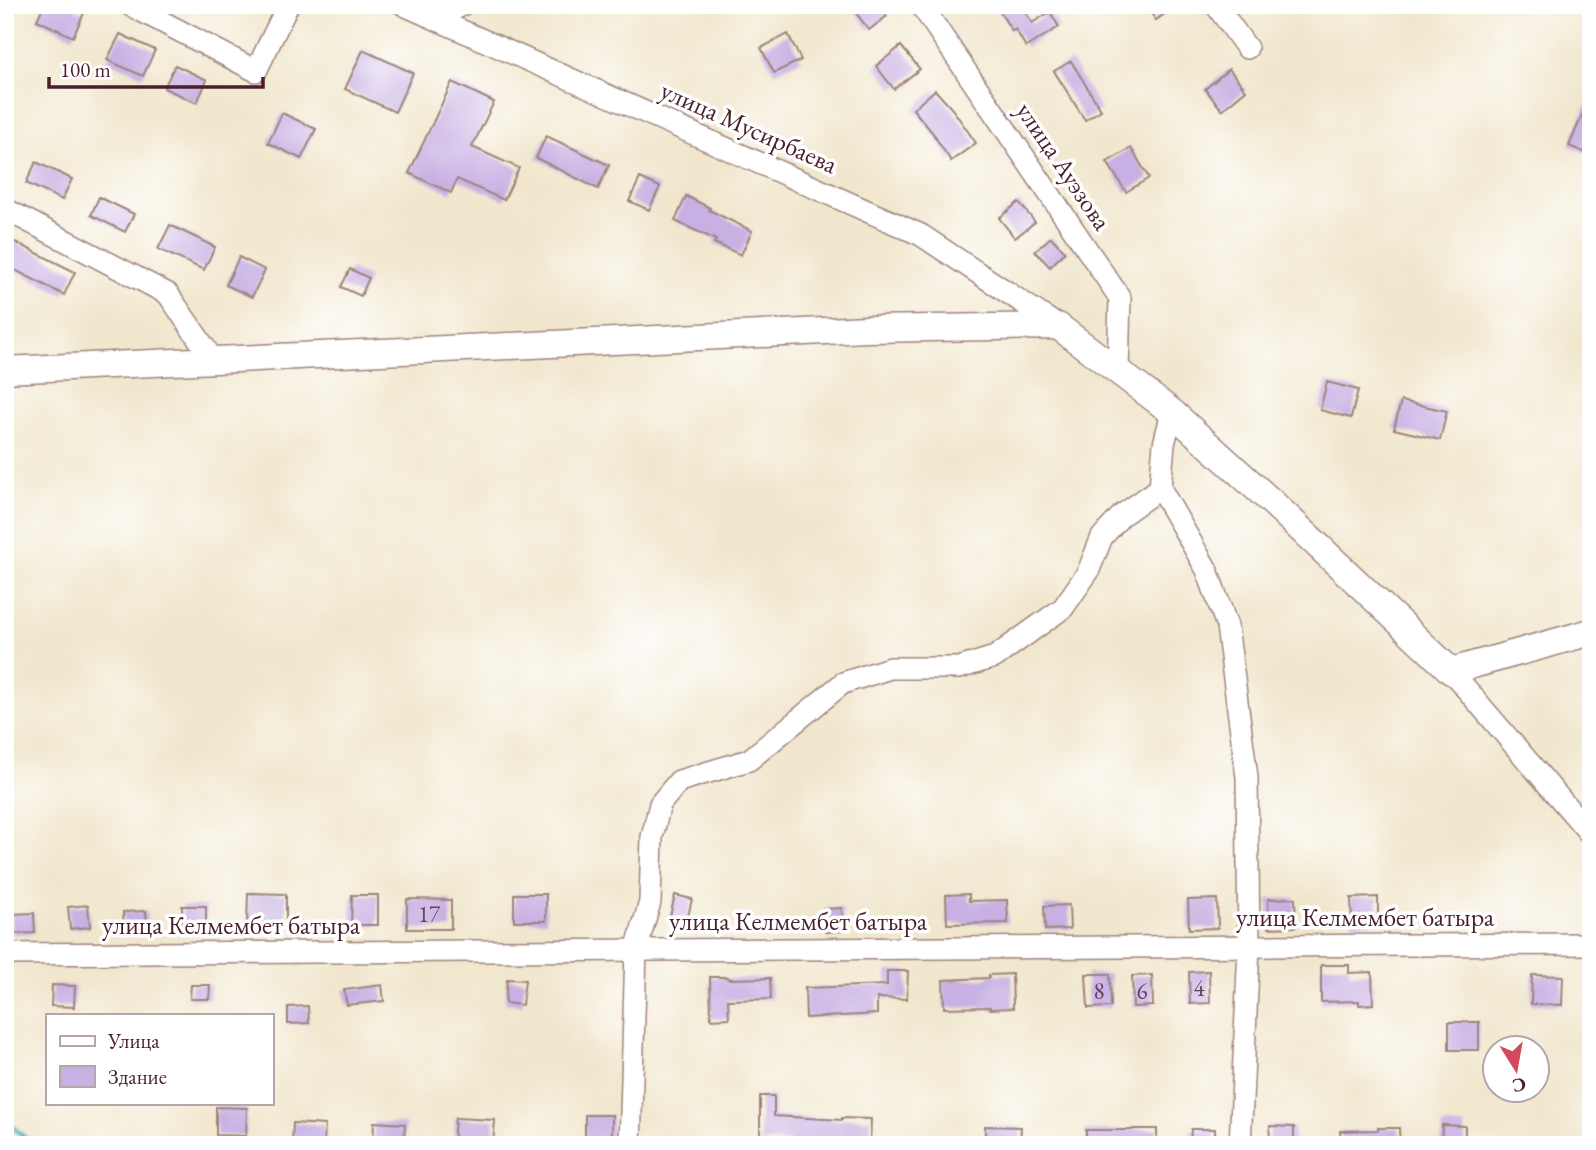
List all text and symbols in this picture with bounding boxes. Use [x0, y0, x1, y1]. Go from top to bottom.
scale bar [49, 46, 262, 90]
text: 100 m [60, 56, 111, 83]
street label: улица Мусирбаева [655, 73, 843, 181]
street label: улица Ауэзова [1009, 95, 1120, 237]
house number: 17 [418, 899, 441, 929]
street label: улица Келмембет батыра [1236, 900, 1495, 934]
street label: улица Келмембет батыра [669, 904, 928, 938]
street label: улица Келмембет батыра [102, 908, 361, 942]
house number: 4 [1193, 973, 1205, 1003]
house number: 8 [1093, 976, 1105, 1006]
house number: 6 [1136, 976, 1148, 1006]
legend [46, 1014, 273, 1104]
text: Улица [107, 1027, 160, 1054]
north arrow [1480, 1034, 1550, 1104]
text: Здание [108, 1063, 167, 1090]
text: С [1510, 1072, 1528, 1099]

